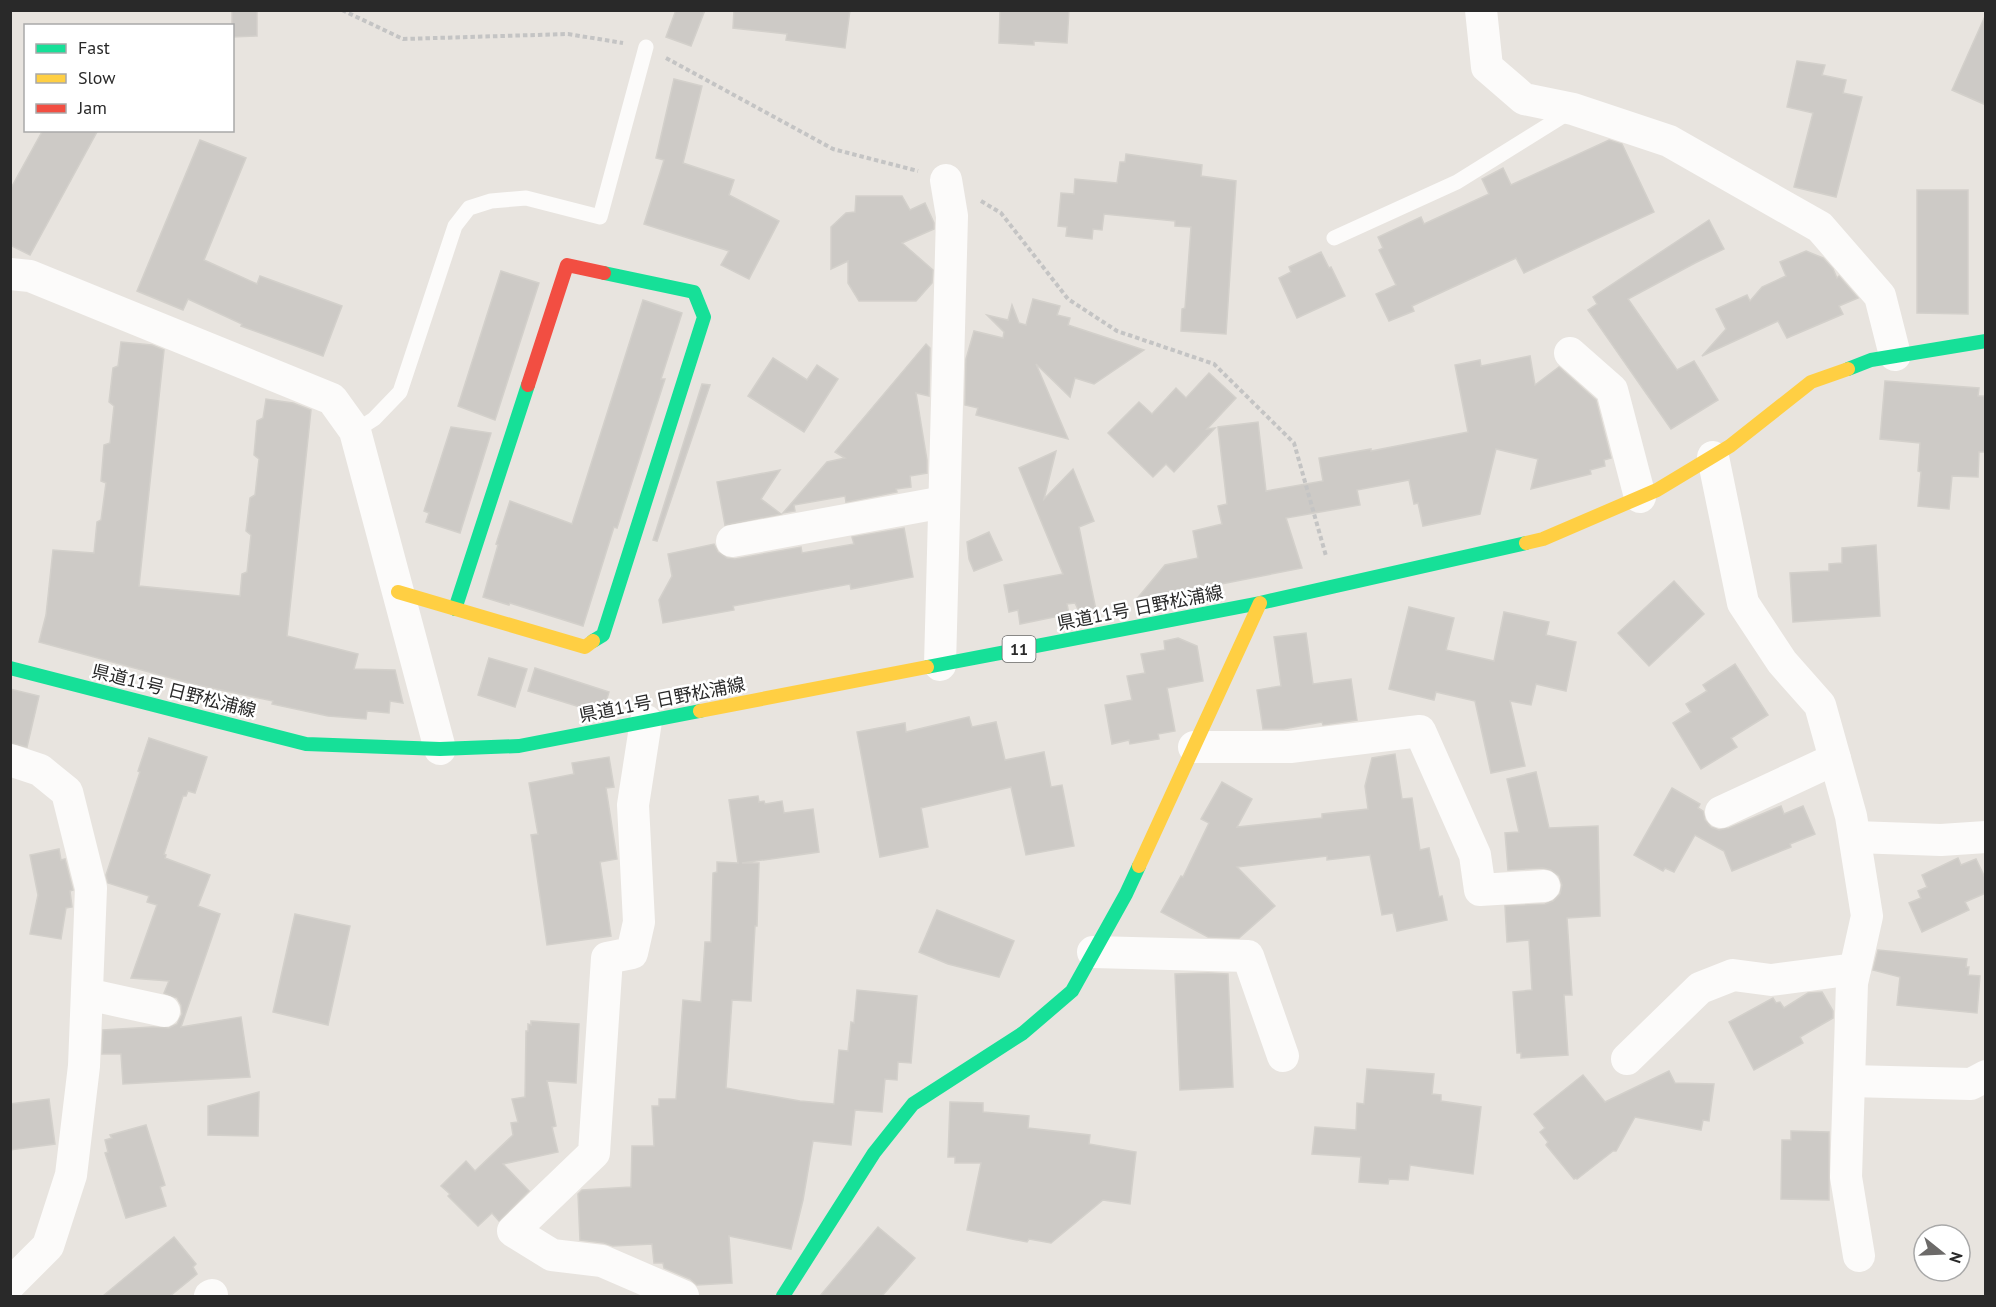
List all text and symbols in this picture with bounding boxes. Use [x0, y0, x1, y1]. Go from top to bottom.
legend [24, 24, 234, 132]
text: Fast [78, 36, 110, 59]
text: Slow [78, 66, 116, 89]
text: Jam [77, 96, 107, 119]
street label: 県道11号 日野松浦線 [1055, 580, 1225, 635]
road number: 11 [1002, 636, 1036, 662]
street label: 県道11号 日野松浦線 [90, 659, 259, 722]
street label: 県道11号 日野松浦線 [577, 672, 747, 727]
north arrow [1912, 1223, 1972, 1283]
text: N [1945, 1250, 1967, 1266]

